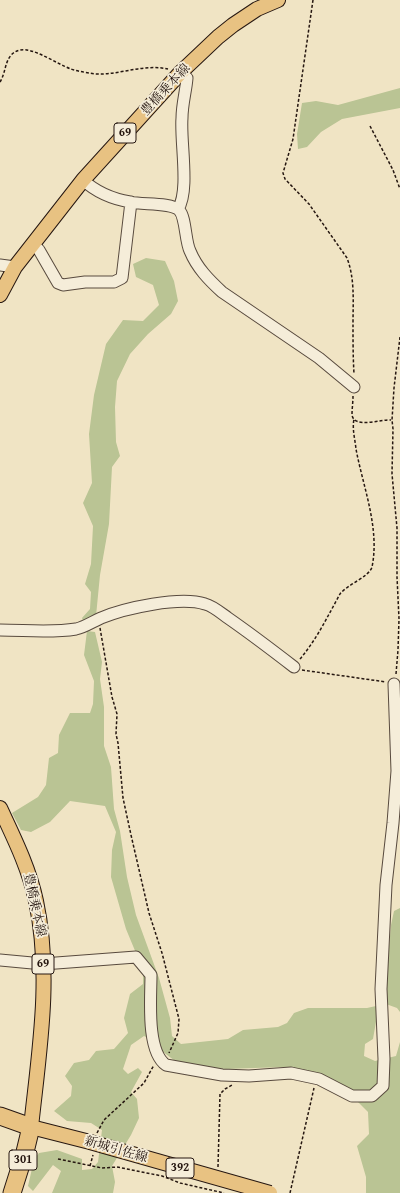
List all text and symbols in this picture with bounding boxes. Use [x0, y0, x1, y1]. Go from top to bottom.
street label: 豊橋乗本線 [138, 61, 194, 119]
road number: 69 [114, 123, 136, 143]
street label: 豊橋乗本線 [20, 872, 48, 938]
road number: 69 [32, 954, 54, 974]
street label: 新城引佐線 [83, 1134, 149, 1166]
road number: 301 [9, 1150, 37, 1170]
road number: 392 [166, 1158, 194, 1178]

